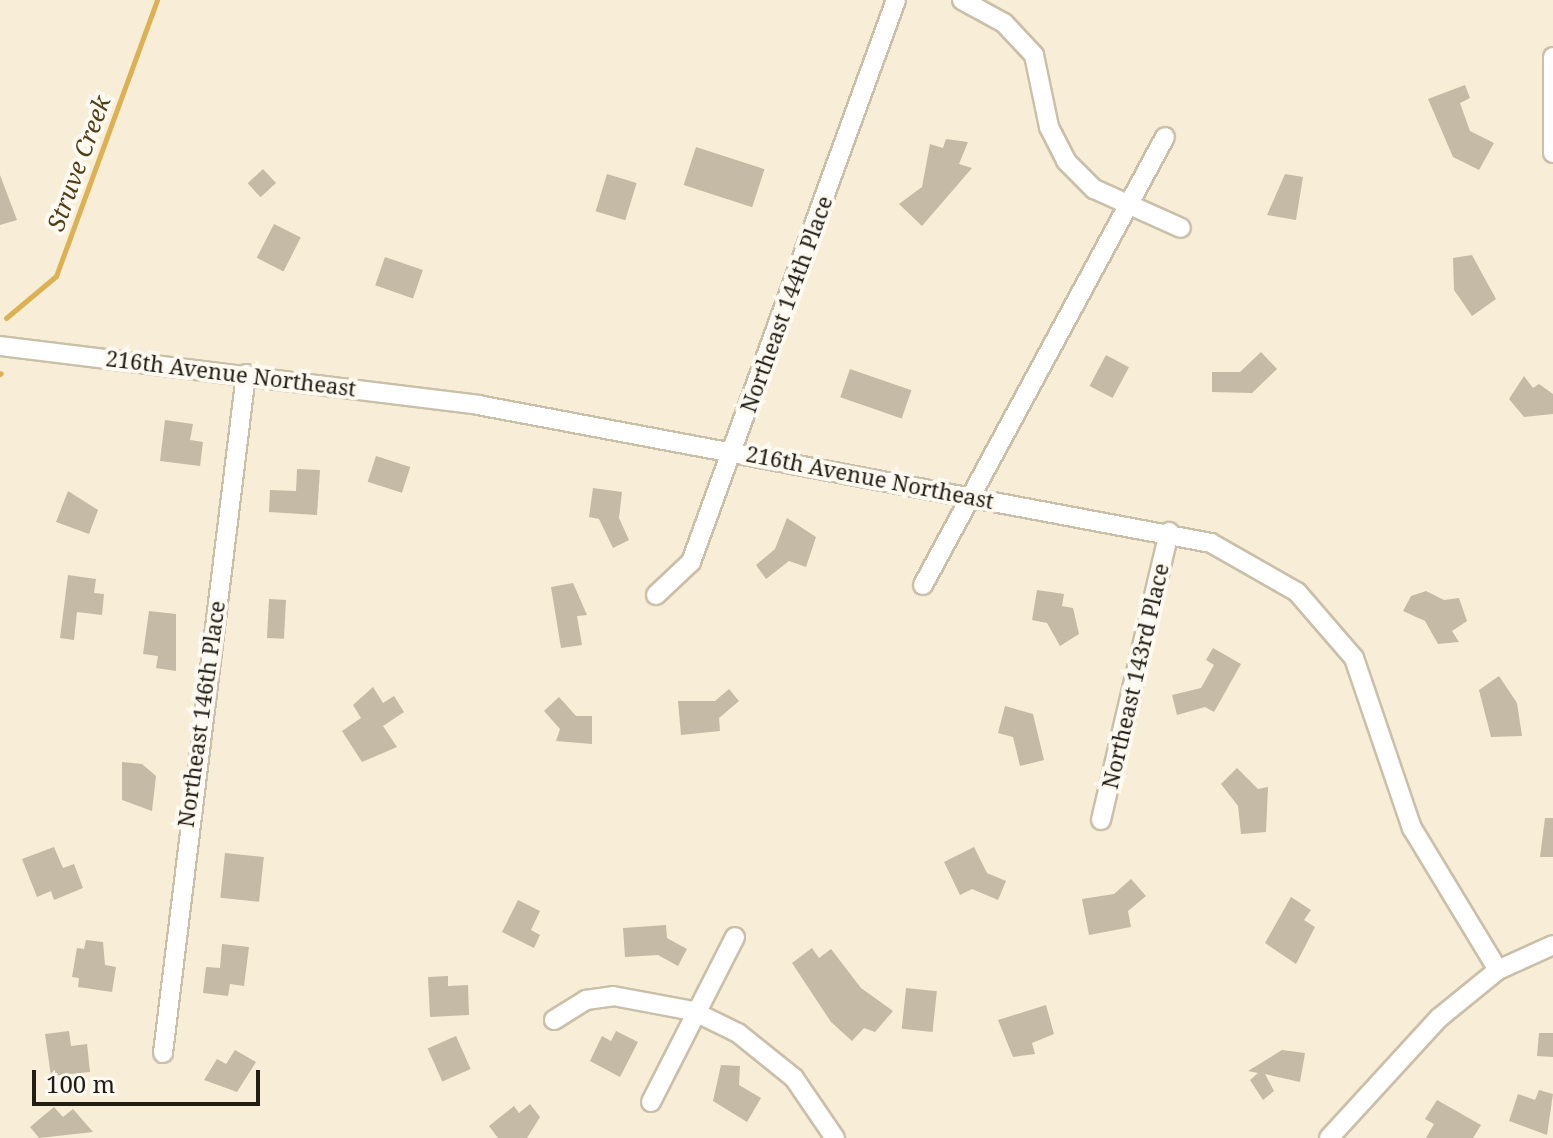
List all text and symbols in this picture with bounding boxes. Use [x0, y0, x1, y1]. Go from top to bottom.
water label: Struve Creek [40, 92, 116, 234]
street label: Northeast 144th Place [735, 192, 837, 416]
street label: 216th Avenue Northeast [104, 345, 358, 401]
street label: 216th Avenue Northeast [744, 440, 996, 514]
street label: Northeast 143rd Place [1096, 561, 1174, 791]
street label: Northeast 146th Place [172, 599, 230, 829]
scale bar [36, 1054, 264, 1104]
text: 100 m [46, 1067, 115, 1100]

